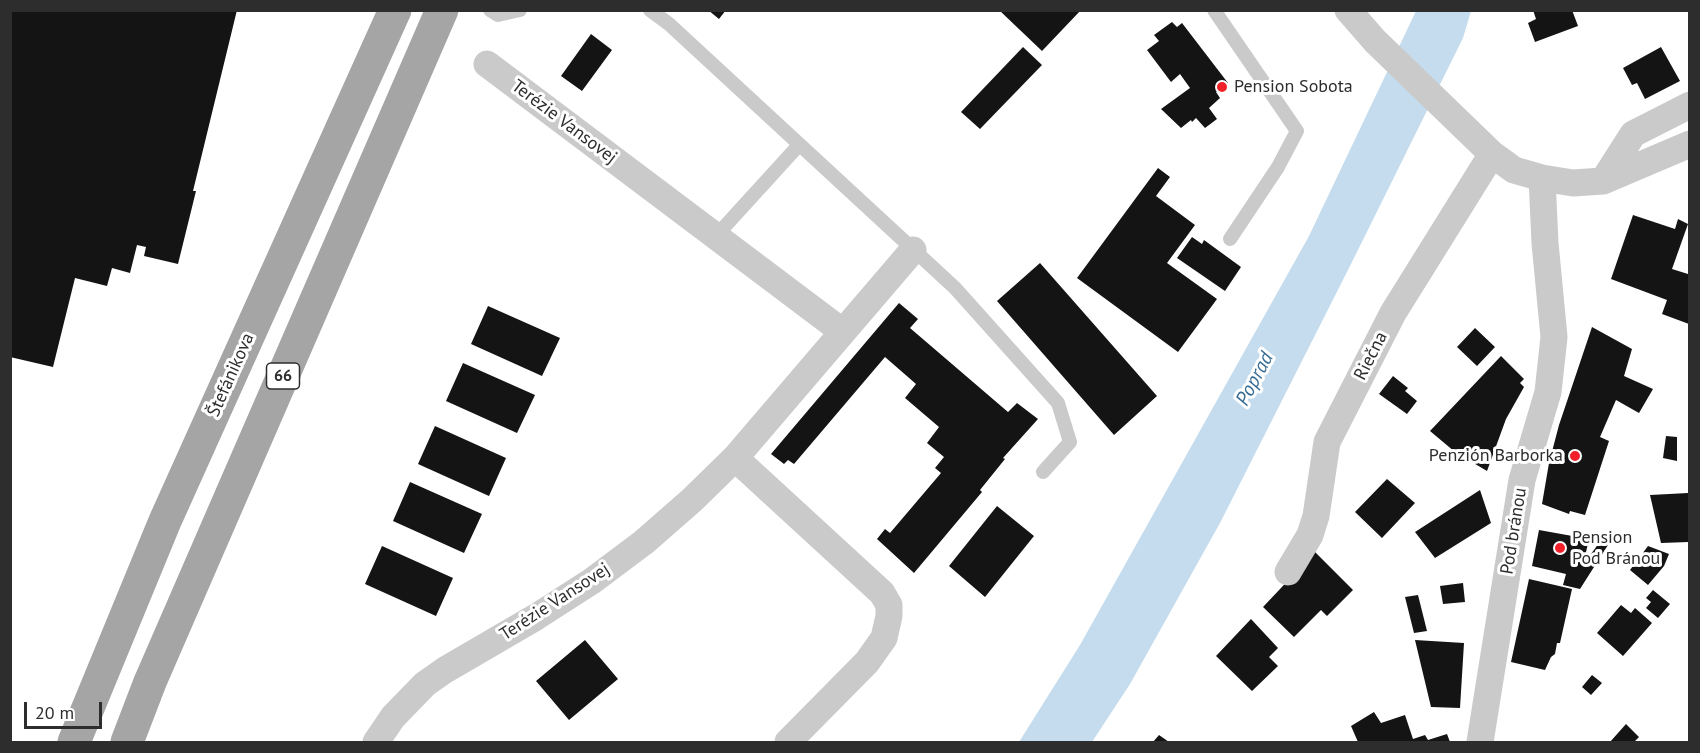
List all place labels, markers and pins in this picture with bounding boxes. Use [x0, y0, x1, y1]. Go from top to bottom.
place label: Pension Sobota [1234, 76, 1353, 98]
marker: Pension Sobota [1215, 80, 1229, 94]
place label: Penzión Barborka [1429, 445, 1563, 467]
marker: Penzión Barborka [1568, 449, 1582, 463]
place label: Pension Pod Bránou [1572, 527, 1660, 570]
marker: Pension Pod Bránou [1553, 541, 1567, 555]

